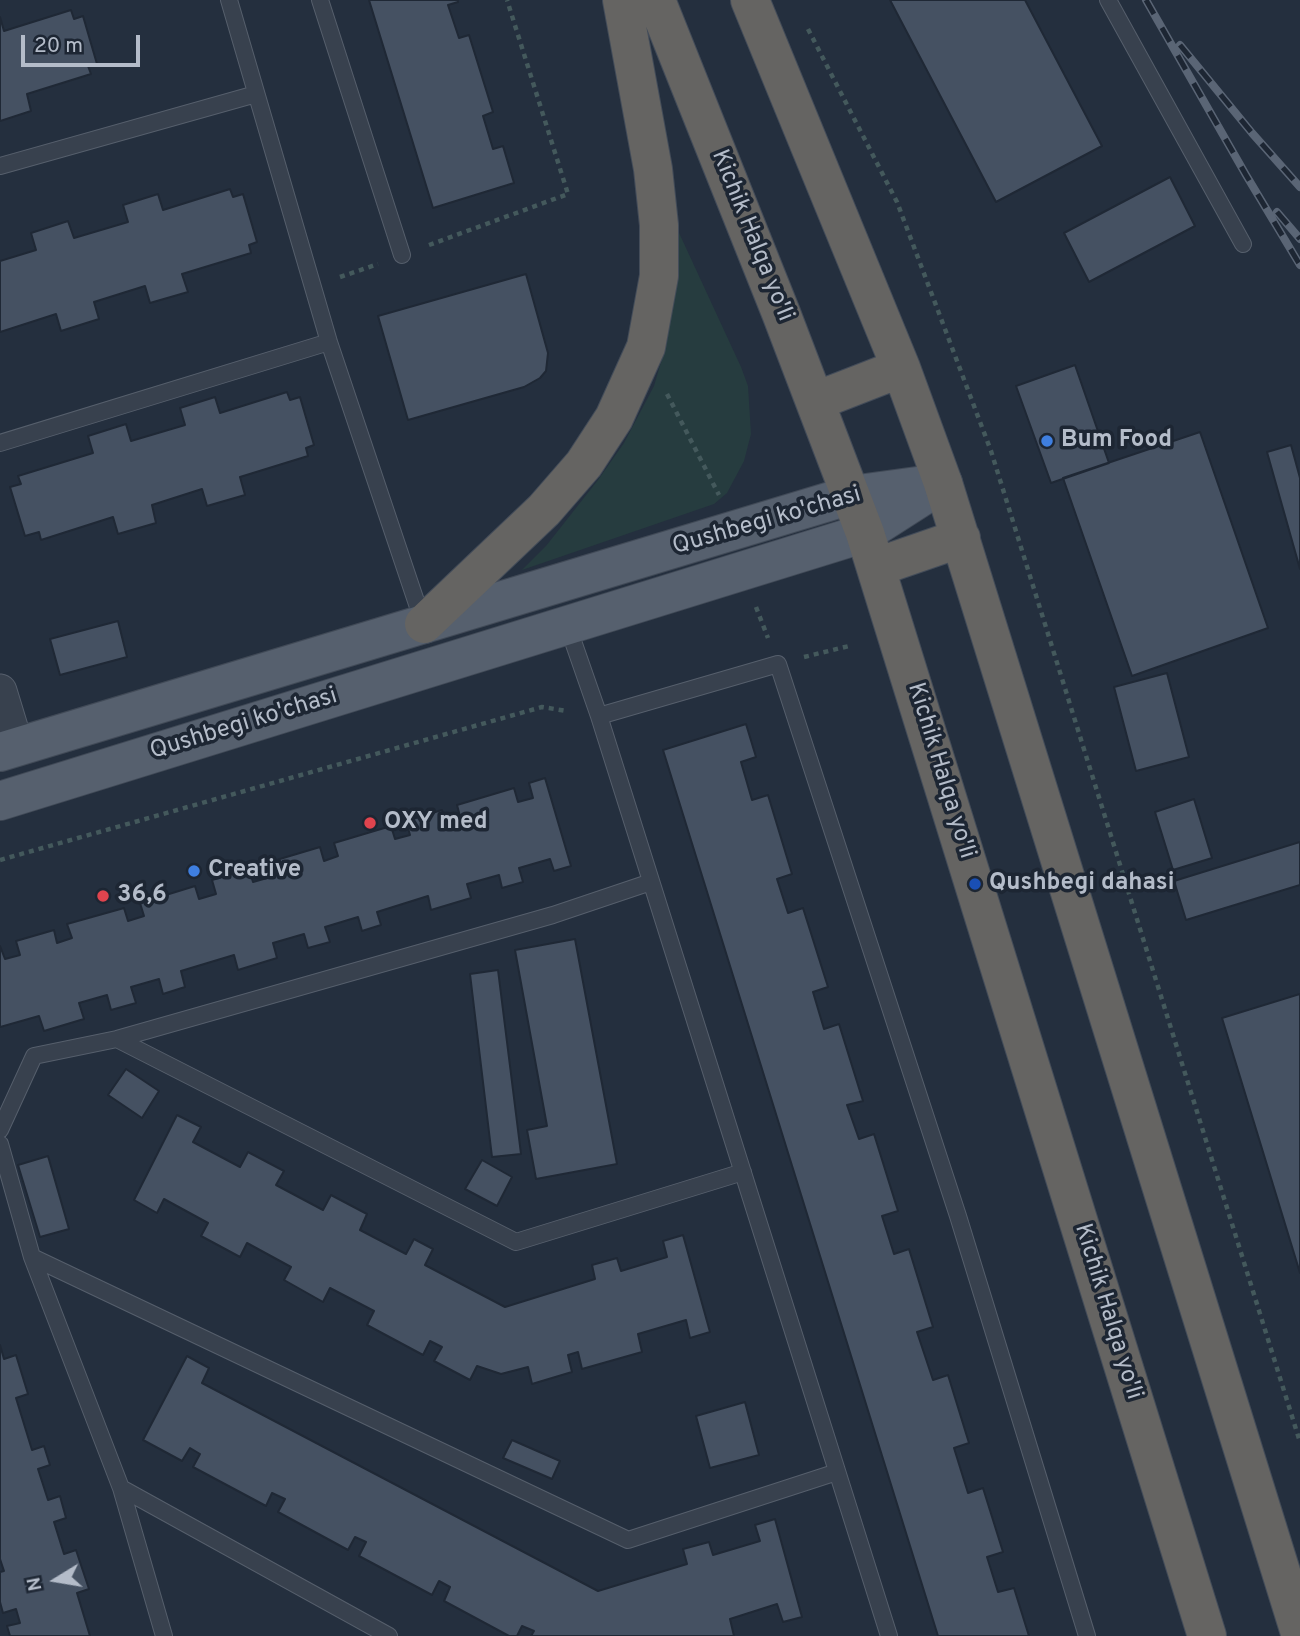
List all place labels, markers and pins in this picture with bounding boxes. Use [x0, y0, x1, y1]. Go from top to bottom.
place label: Bum Food [1061, 427, 1172, 455]
marker: Bum Food [1039, 433, 1055, 449]
place label: OXY med [384, 809, 488, 837]
marker: OXY med [362, 815, 378, 831]
place label: Creative [208, 857, 301, 885]
marker: Creative [186, 863, 202, 879]
place label: Qushbegi dahasi [989, 870, 1174, 898]
marker: Qushbegi dahasi [967, 876, 983, 892]
place label: 36,6 [117, 882, 167, 910]
marker: 36,6 [95, 888, 111, 904]

